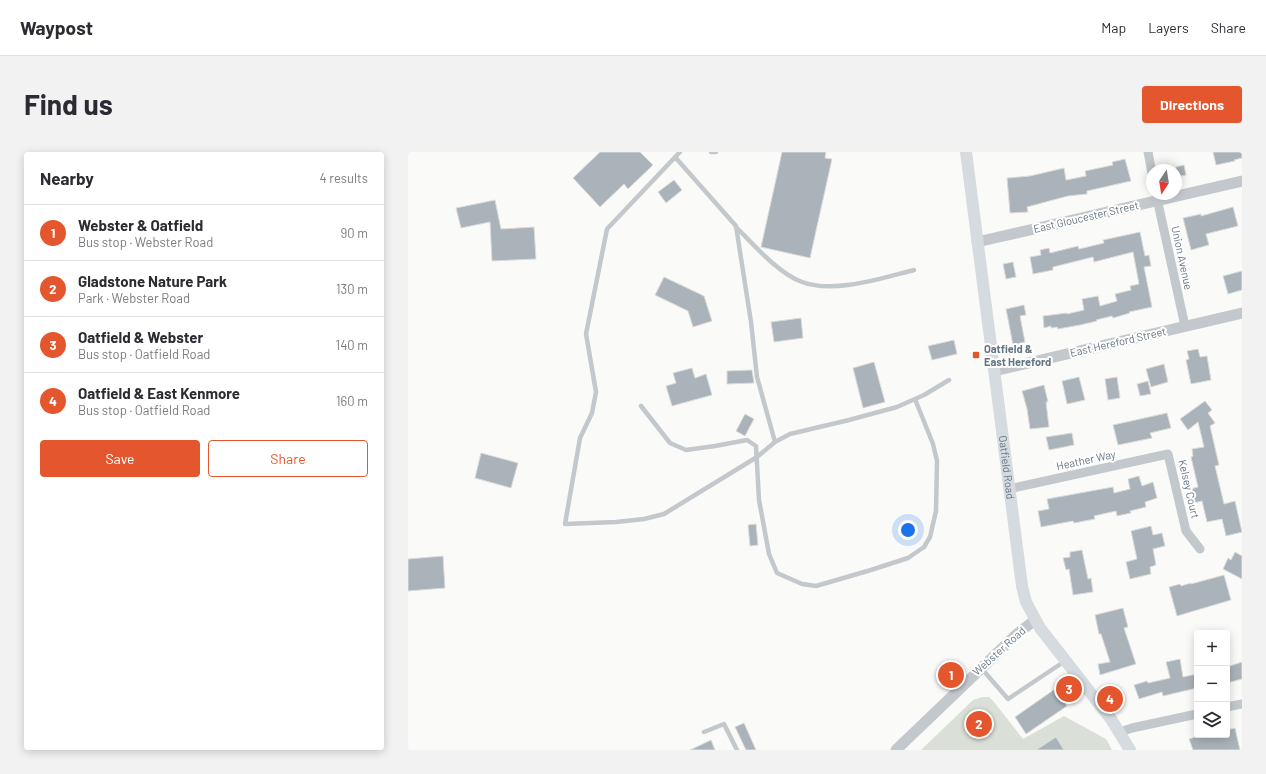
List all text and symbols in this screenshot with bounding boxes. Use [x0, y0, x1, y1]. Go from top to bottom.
text: Waypost [20, 16, 93, 39]
text: Map [1101, 19, 1126, 36]
text: Layers [1148, 19, 1189, 36]
text: Share [1211, 19, 1246, 36]
button: Directions [1142, 86, 1242, 123]
text: Find us [24, 87, 113, 121]
north arrow [1146, 164, 1182, 200]
text: Nearby [40, 168, 94, 188]
text: 4 results [320, 170, 368, 186]
street label: East Gloucester Street [1032, 198, 1140, 235]
text: Webster & Oatfield [78, 216, 203, 234]
text: 1 [51, 225, 55, 241]
text: 90 m [341, 225, 368, 241]
street label: Union Avenue [1169, 225, 1196, 291]
text: Bus stop · Webster Road [78, 234, 213, 250]
text: Gladstone Nature Park [78, 272, 227, 290]
text: 2 [49, 281, 57, 297]
text: 130 m [336, 281, 368, 297]
text: Park · Webster Road [78, 290, 190, 306]
street label: East Hereford Street [1069, 324, 1167, 359]
text: Oatfield & Webster [78, 328, 203, 346]
text: 3 [49, 337, 57, 353]
text: 140 m [336, 337, 368, 353]
place label: Oatfield & East Hereford [984, 342, 1051, 368]
text: Bus stop · Oatfield Road [78, 346, 210, 362]
marker: Oatfield & East Hereford [971, 350, 981, 360]
text: Oatfield & East Kenmore [78, 384, 240, 402]
text: 4 [49, 393, 57, 409]
text: 160 m [336, 393, 368, 409]
text: Bus stop · Oatfield Road [78, 402, 210, 418]
street label: Oatfield Road [997, 435, 1018, 500]
button: Save [40, 440, 200, 477]
button: Share [208, 440, 368, 477]
street label: Heather Way [1055, 447, 1117, 472]
street label: Kelsey Court [1176, 458, 1203, 520]
your location [898, 520, 918, 540]
street label: Webster Road [970, 624, 1028, 678]
map controls [1194, 630, 1230, 738]
button: + [1194, 630, 1230, 666]
pin: 1 [938, 660, 964, 690]
button: − [1194, 666, 1230, 702]
pin: 3 [1056, 674, 1082, 704]
pin: 4 [1097, 684, 1123, 714]
button: layers [1194, 702, 1230, 738]
pin: 2 [966, 709, 992, 739]

